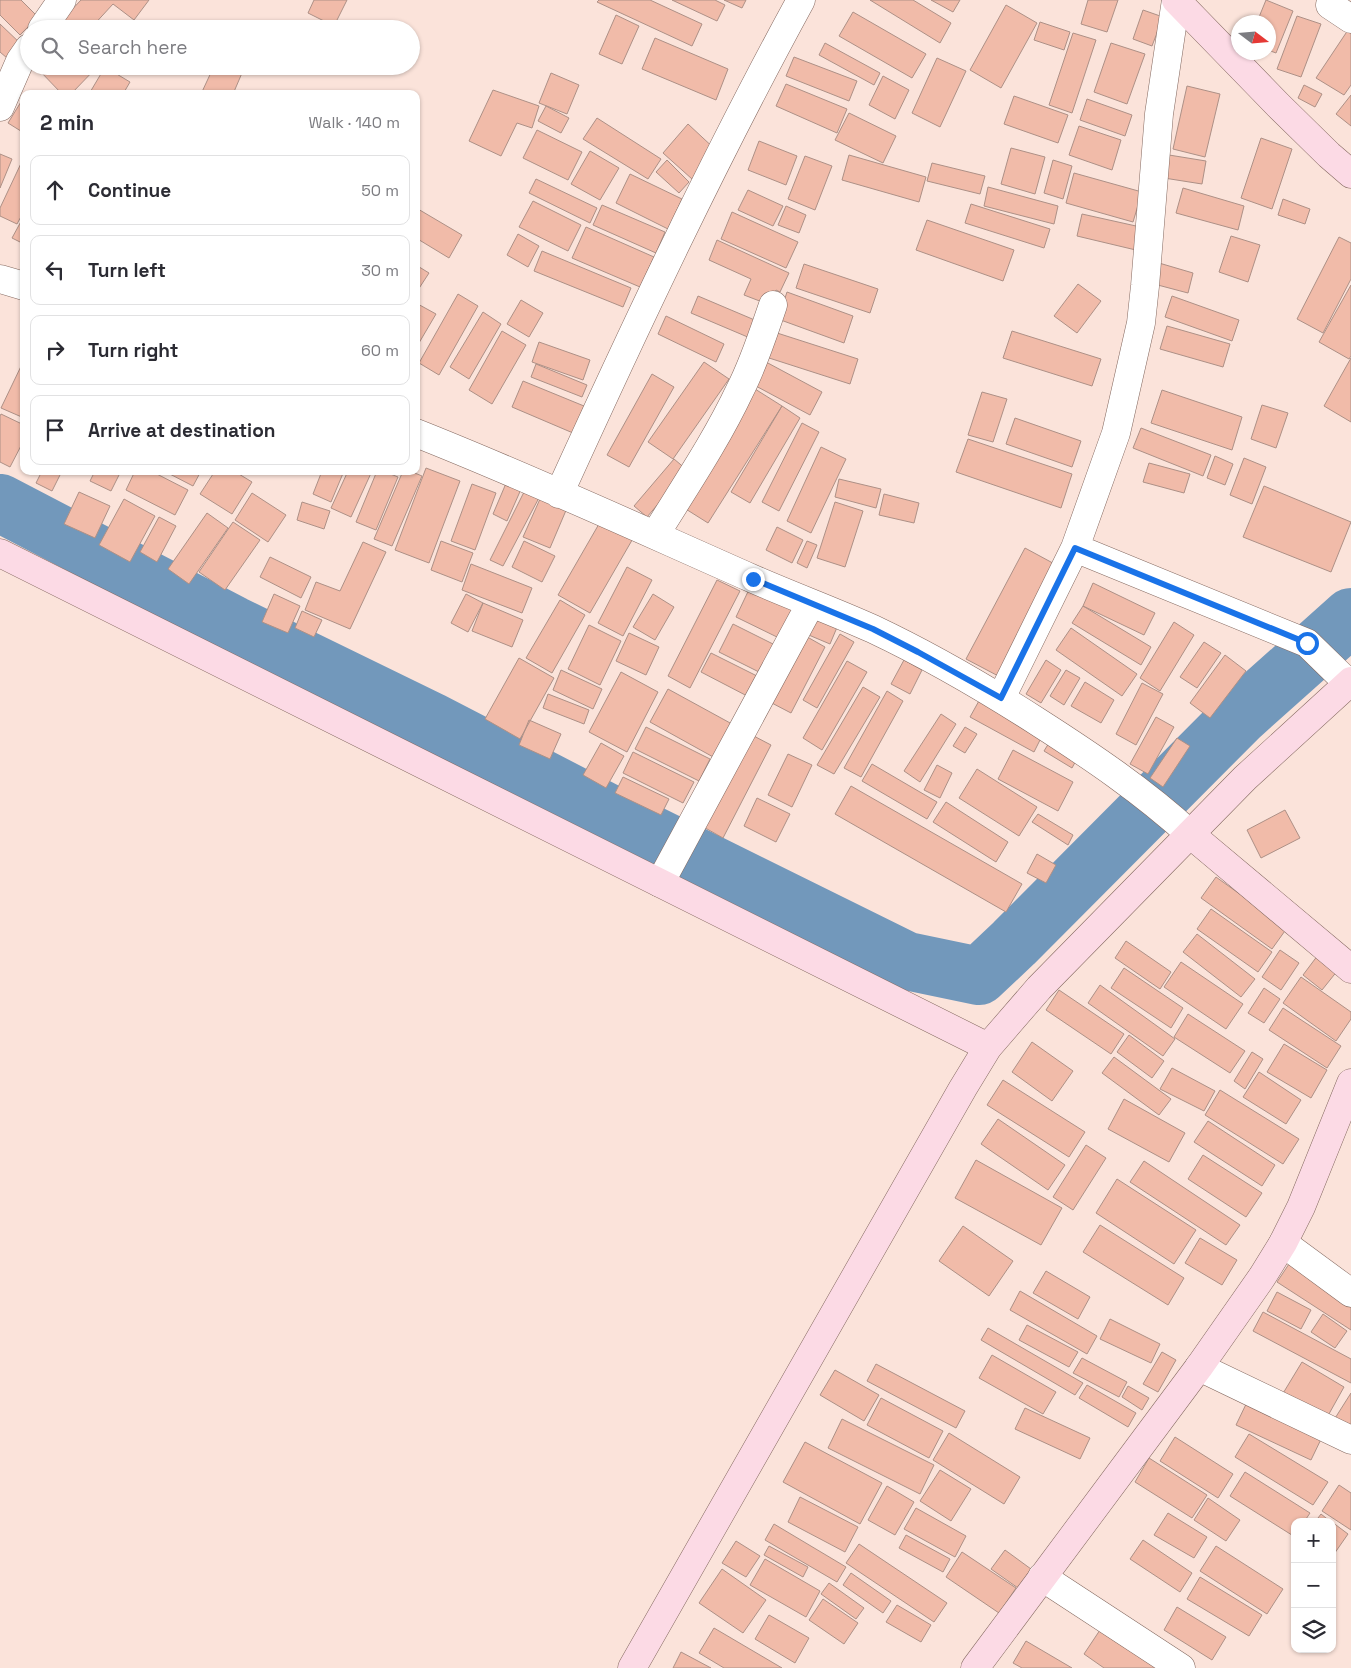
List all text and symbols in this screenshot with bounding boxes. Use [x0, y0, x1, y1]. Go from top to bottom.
north arrow [1231, 15, 1276, 60]
search box [20, 20, 420, 75]
icon: search [38, 34, 66, 62]
text: Search here [78, 35, 188, 60]
text: 2 min [40, 109, 94, 136]
text: Walk · 140 m [308, 112, 400, 133]
icon: ahead [41, 176, 69, 204]
text: Continue [88, 178, 171, 203]
text: 50 m [361, 180, 399, 201]
icon: left [41, 256, 69, 284]
text: Turn left [88, 258, 166, 283]
text: 30 m [361, 260, 399, 281]
icon: right [41, 336, 69, 364]
text: Turn right [88, 338, 178, 363]
text: 60 m [361, 340, 399, 361]
icon: arrive [41, 416, 69, 444]
text: Arrive at destination [88, 418, 276, 443]
route end [742, 568, 765, 591]
route start [1296, 632, 1319, 655]
map controls [1291, 1518, 1336, 1653]
button: + [1291, 1518, 1336, 1563]
button: − [1291, 1563, 1336, 1608]
button: layers [1291, 1608, 1336, 1653]

